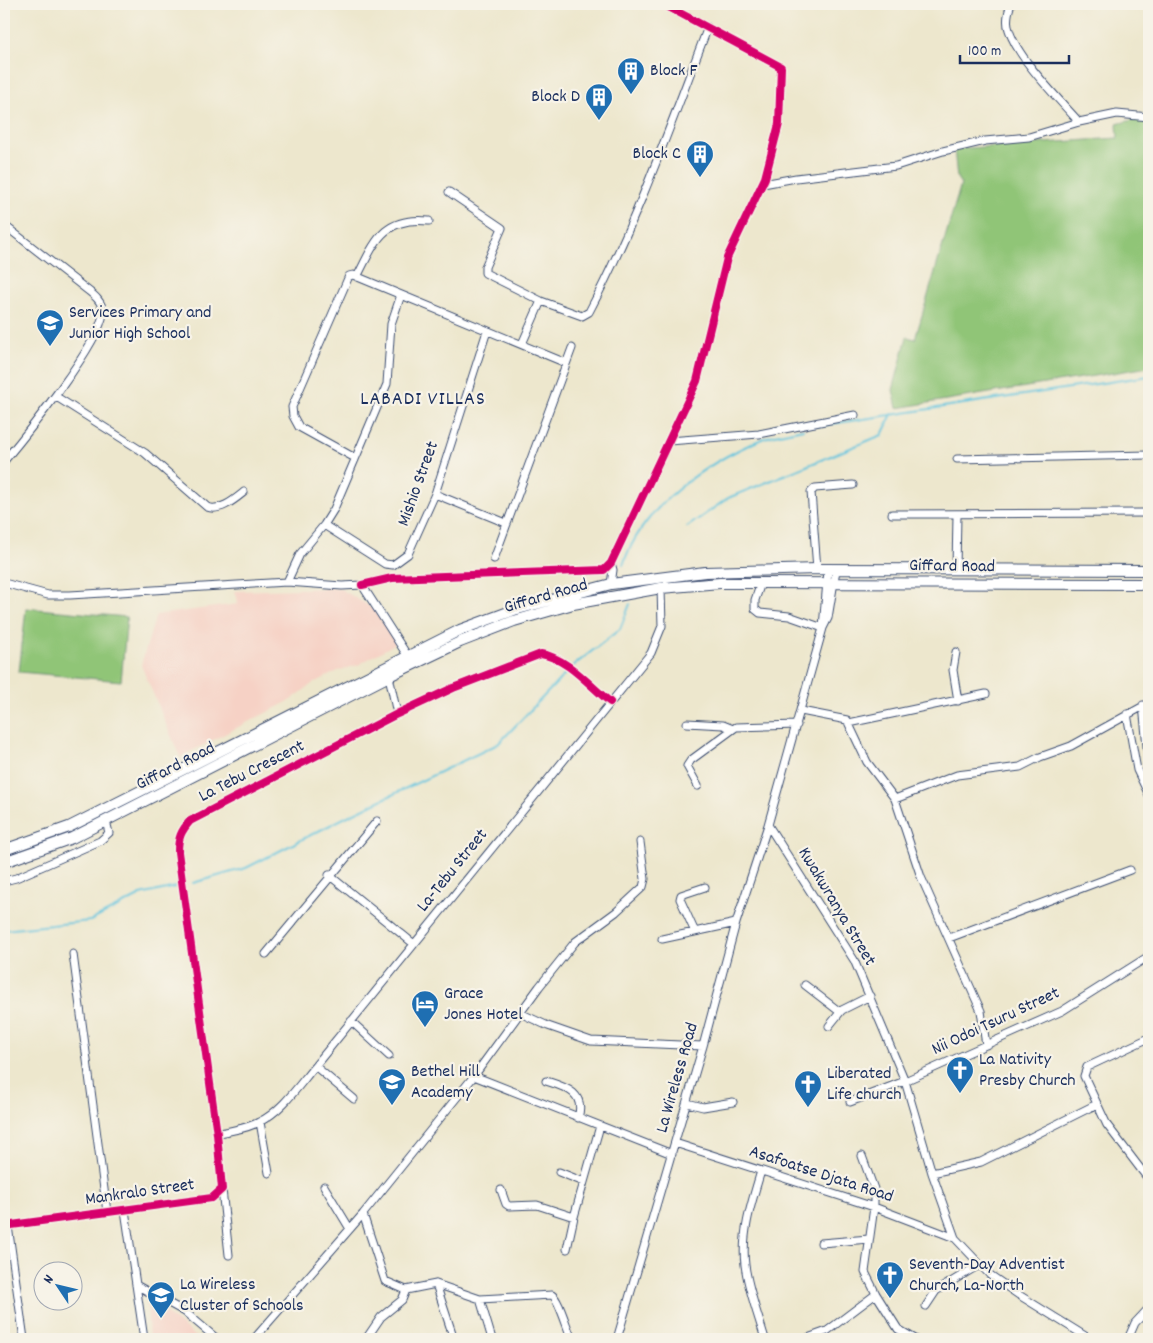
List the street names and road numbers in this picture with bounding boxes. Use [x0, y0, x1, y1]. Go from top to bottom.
street label: Mishio Street [392, 438, 446, 530]
street label: Giffard Road [909, 554, 995, 580]
street label: Giffard Road [501, 573, 591, 621]
street label: La Tebu Crescent [195, 734, 310, 809]
street label: Giffard Road [132, 736, 220, 798]
street label: La-Tebu Street [412, 824, 495, 918]
street label: Kwakwranya Street [791, 843, 881, 971]
street label: Nii Odoi Tsuru Street [928, 981, 1064, 1063]
street label: La Wireless Road [650, 1020, 706, 1136]
street label: Asafoatse Djata Road [746, 1140, 896, 1210]
street label: Mankralo Street [84, 1173, 197, 1213]

